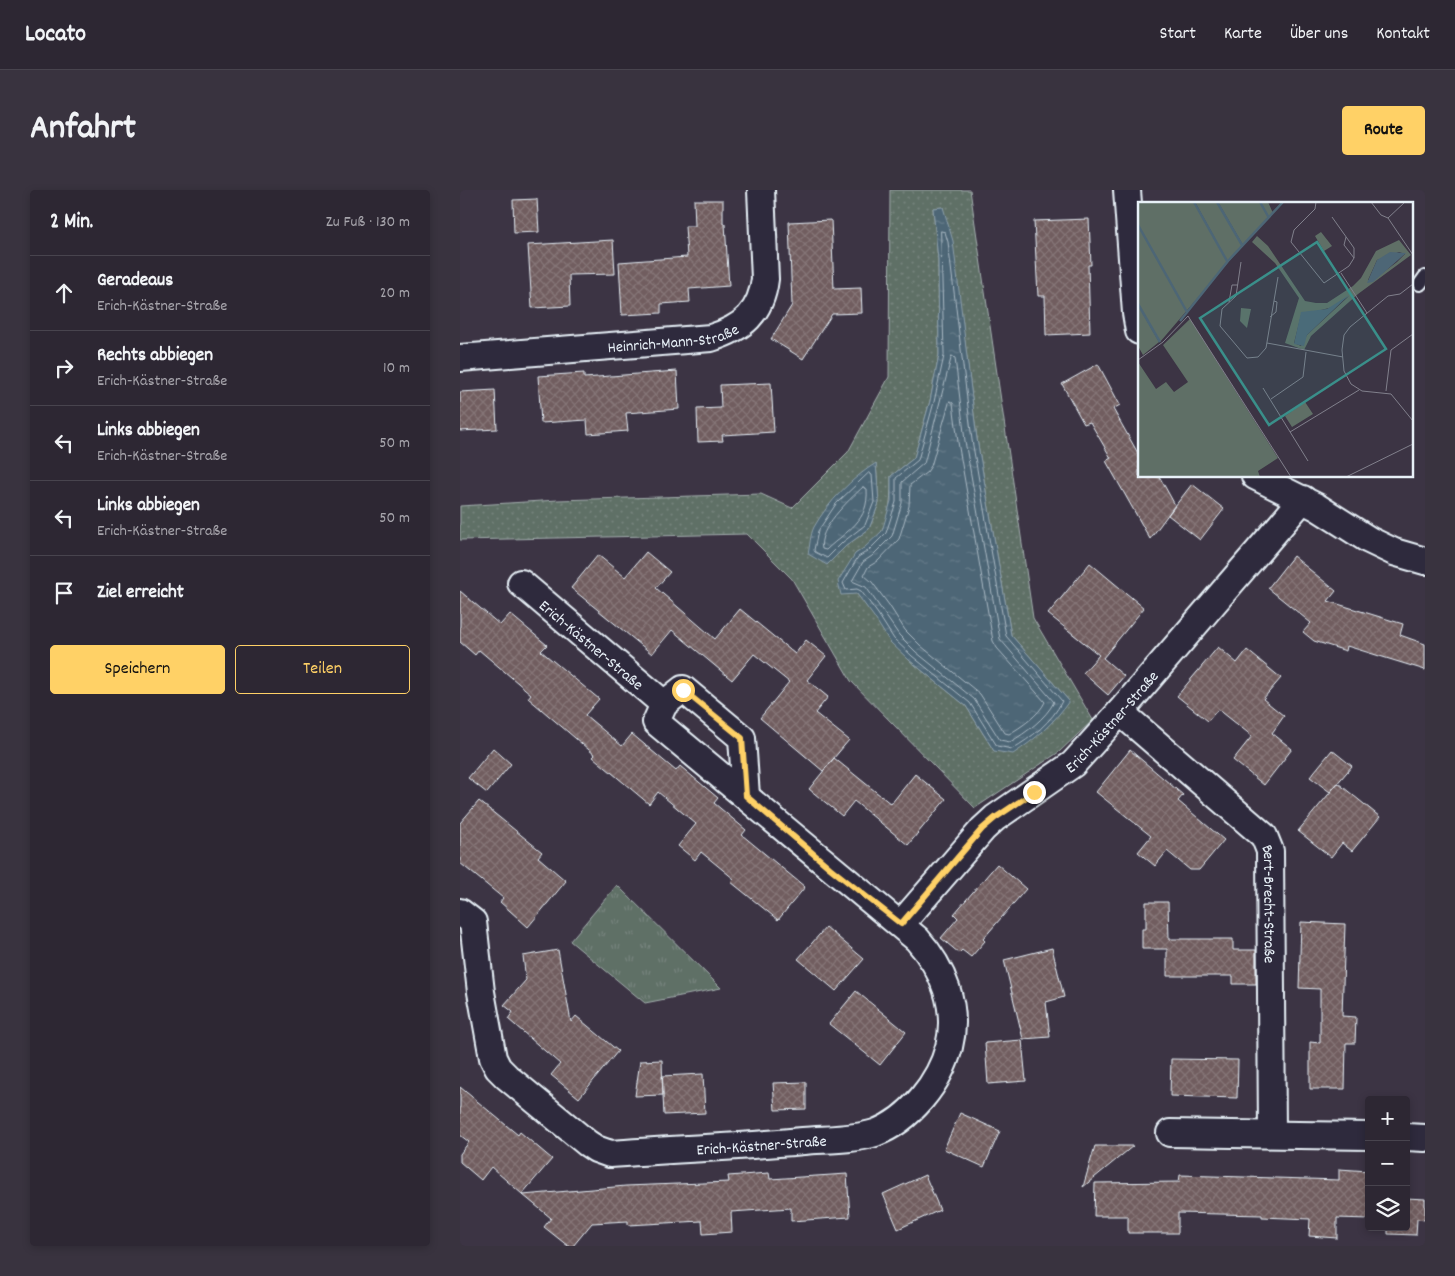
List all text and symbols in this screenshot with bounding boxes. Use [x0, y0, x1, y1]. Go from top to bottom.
text: Locato [25, 18, 86, 52]
text: Start [1160, 22, 1196, 47]
text: Karte [1224, 22, 1262, 47]
text: Über uns [1290, 22, 1348, 47]
text: Kontakt [1376, 22, 1430, 47]
text: Anfahrt [30, 105, 136, 155]
button: Route [1342, 106, 1425, 155]
inset map [1138, 202, 1412, 478]
text: 2 Min. [50, 208, 93, 238]
text: Zu Fuß · 130 m [326, 211, 410, 234]
text: Geradeaus [97, 268, 173, 295]
icon: ahead [50, 279, 78, 307]
text: 20 m [380, 282, 410, 305]
text: Erich-Kästner-Straße [97, 295, 227, 318]
street label: Heinrich-Mann-Straße [607, 319, 744, 360]
text: Rechts abbiegen [97, 343, 213, 370]
icon: right [50, 354, 78, 382]
text: 10 m [383, 357, 410, 380]
text: Erich-Kästner-Straße [97, 370, 227, 393]
text: Links abbiegen [97, 418, 200, 445]
icon: left [50, 429, 78, 457]
text: 50 m [379, 432, 410, 455]
text: Erich-Kästner-Straße [97, 445, 227, 468]
text: Links abbiegen [97, 493, 200, 520]
icon: left [50, 504, 78, 532]
text: 50 m [379, 507, 410, 530]
text: Erich-Kästner-Straße [97, 520, 227, 543]
icon: arrive [50, 579, 78, 607]
text: Ziel erreicht [97, 580, 184, 607]
street label: Erich-Kästner-Straße [533, 595, 648, 697]
button: Speichern [50, 645, 225, 694]
button: Teilen [235, 645, 410, 694]
street label: Erich-Kästner-Straße [1061, 666, 1165, 780]
route start [672, 679, 695, 702]
route end [1023, 781, 1046, 804]
street label: Bert-Brecht-Straße [1255, 842, 1280, 963]
map controls [1365, 1096, 1410, 1231]
button: + [1365, 1096, 1410, 1141]
street label: Erich-Kästner-Straße [696, 1131, 827, 1162]
button: − [1365, 1141, 1410, 1186]
button: layers [1365, 1186, 1410, 1231]

